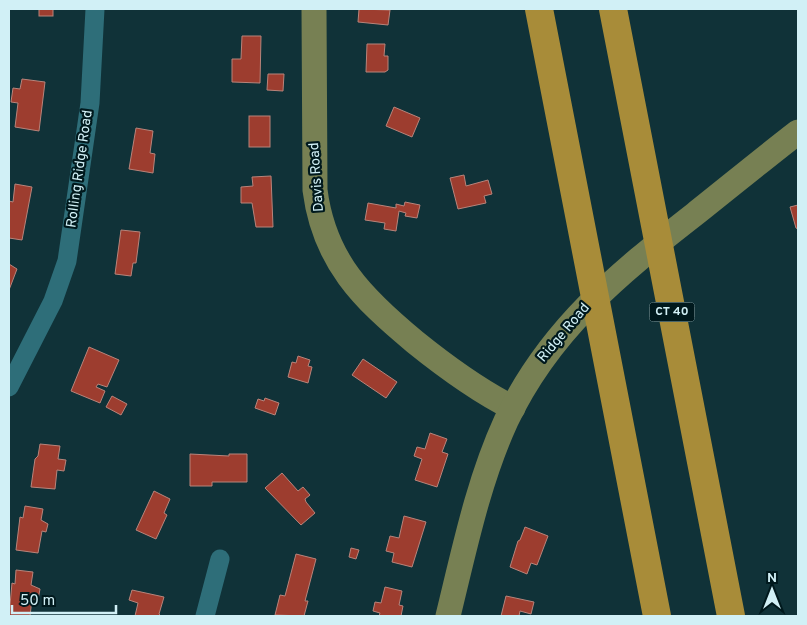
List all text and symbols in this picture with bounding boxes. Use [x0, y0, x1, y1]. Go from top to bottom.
street label: Rolling Ridge Road [63, 109, 97, 229]
street label: Davis Road [306, 142, 328, 212]
street label: Ridge Road [534, 300, 594, 366]
road number: CT 40 [650, 302, 694, 322]
north arrow [747, 565, 797, 615]
text: N [767, 570, 777, 587]
scale bar [12, 582, 116, 614]
text: 50 m [20, 592, 55, 611]

